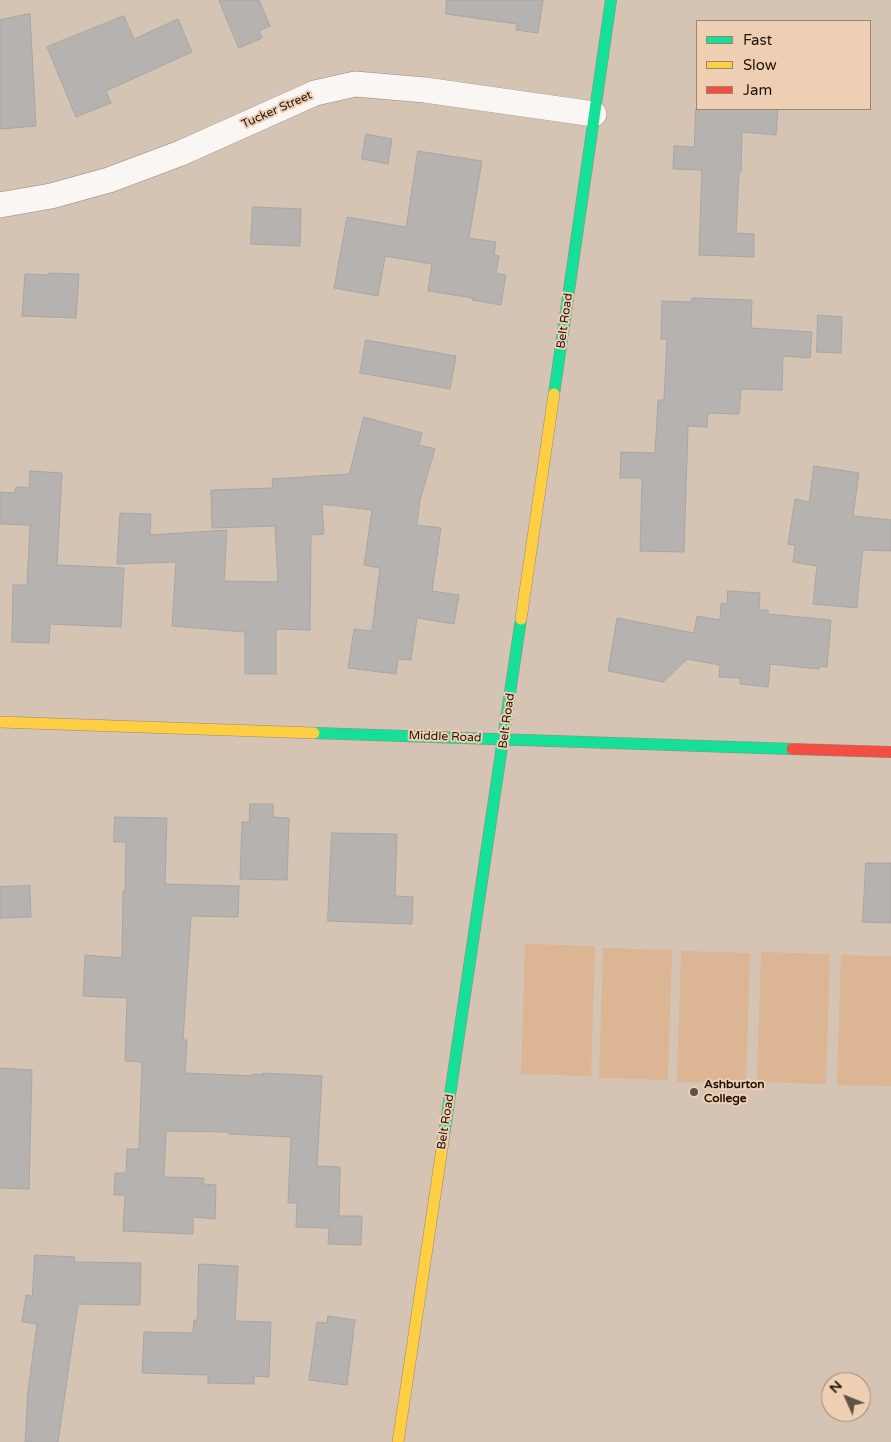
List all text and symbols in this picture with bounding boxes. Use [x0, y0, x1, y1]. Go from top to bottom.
legend [696, 20, 871, 110]
text: Fast [743, 31, 772, 49]
text: Slow [743, 56, 777, 74]
text: Jam [743, 81, 772, 99]
street label: Tucker Street [240, 88, 314, 132]
street label: Belt Road [554, 292, 576, 350]
street label: Belt Road [496, 692, 518, 750]
street label: Middle Road [408, 729, 482, 745]
place label: Ashburton College [704, 1078, 765, 1106]
marker: Ashburton College [688, 1086, 700, 1098]
street label: Belt Road [435, 1093, 457, 1151]
north arrow [821, 1372, 871, 1422]
text: N [826, 1377, 846, 1397]

